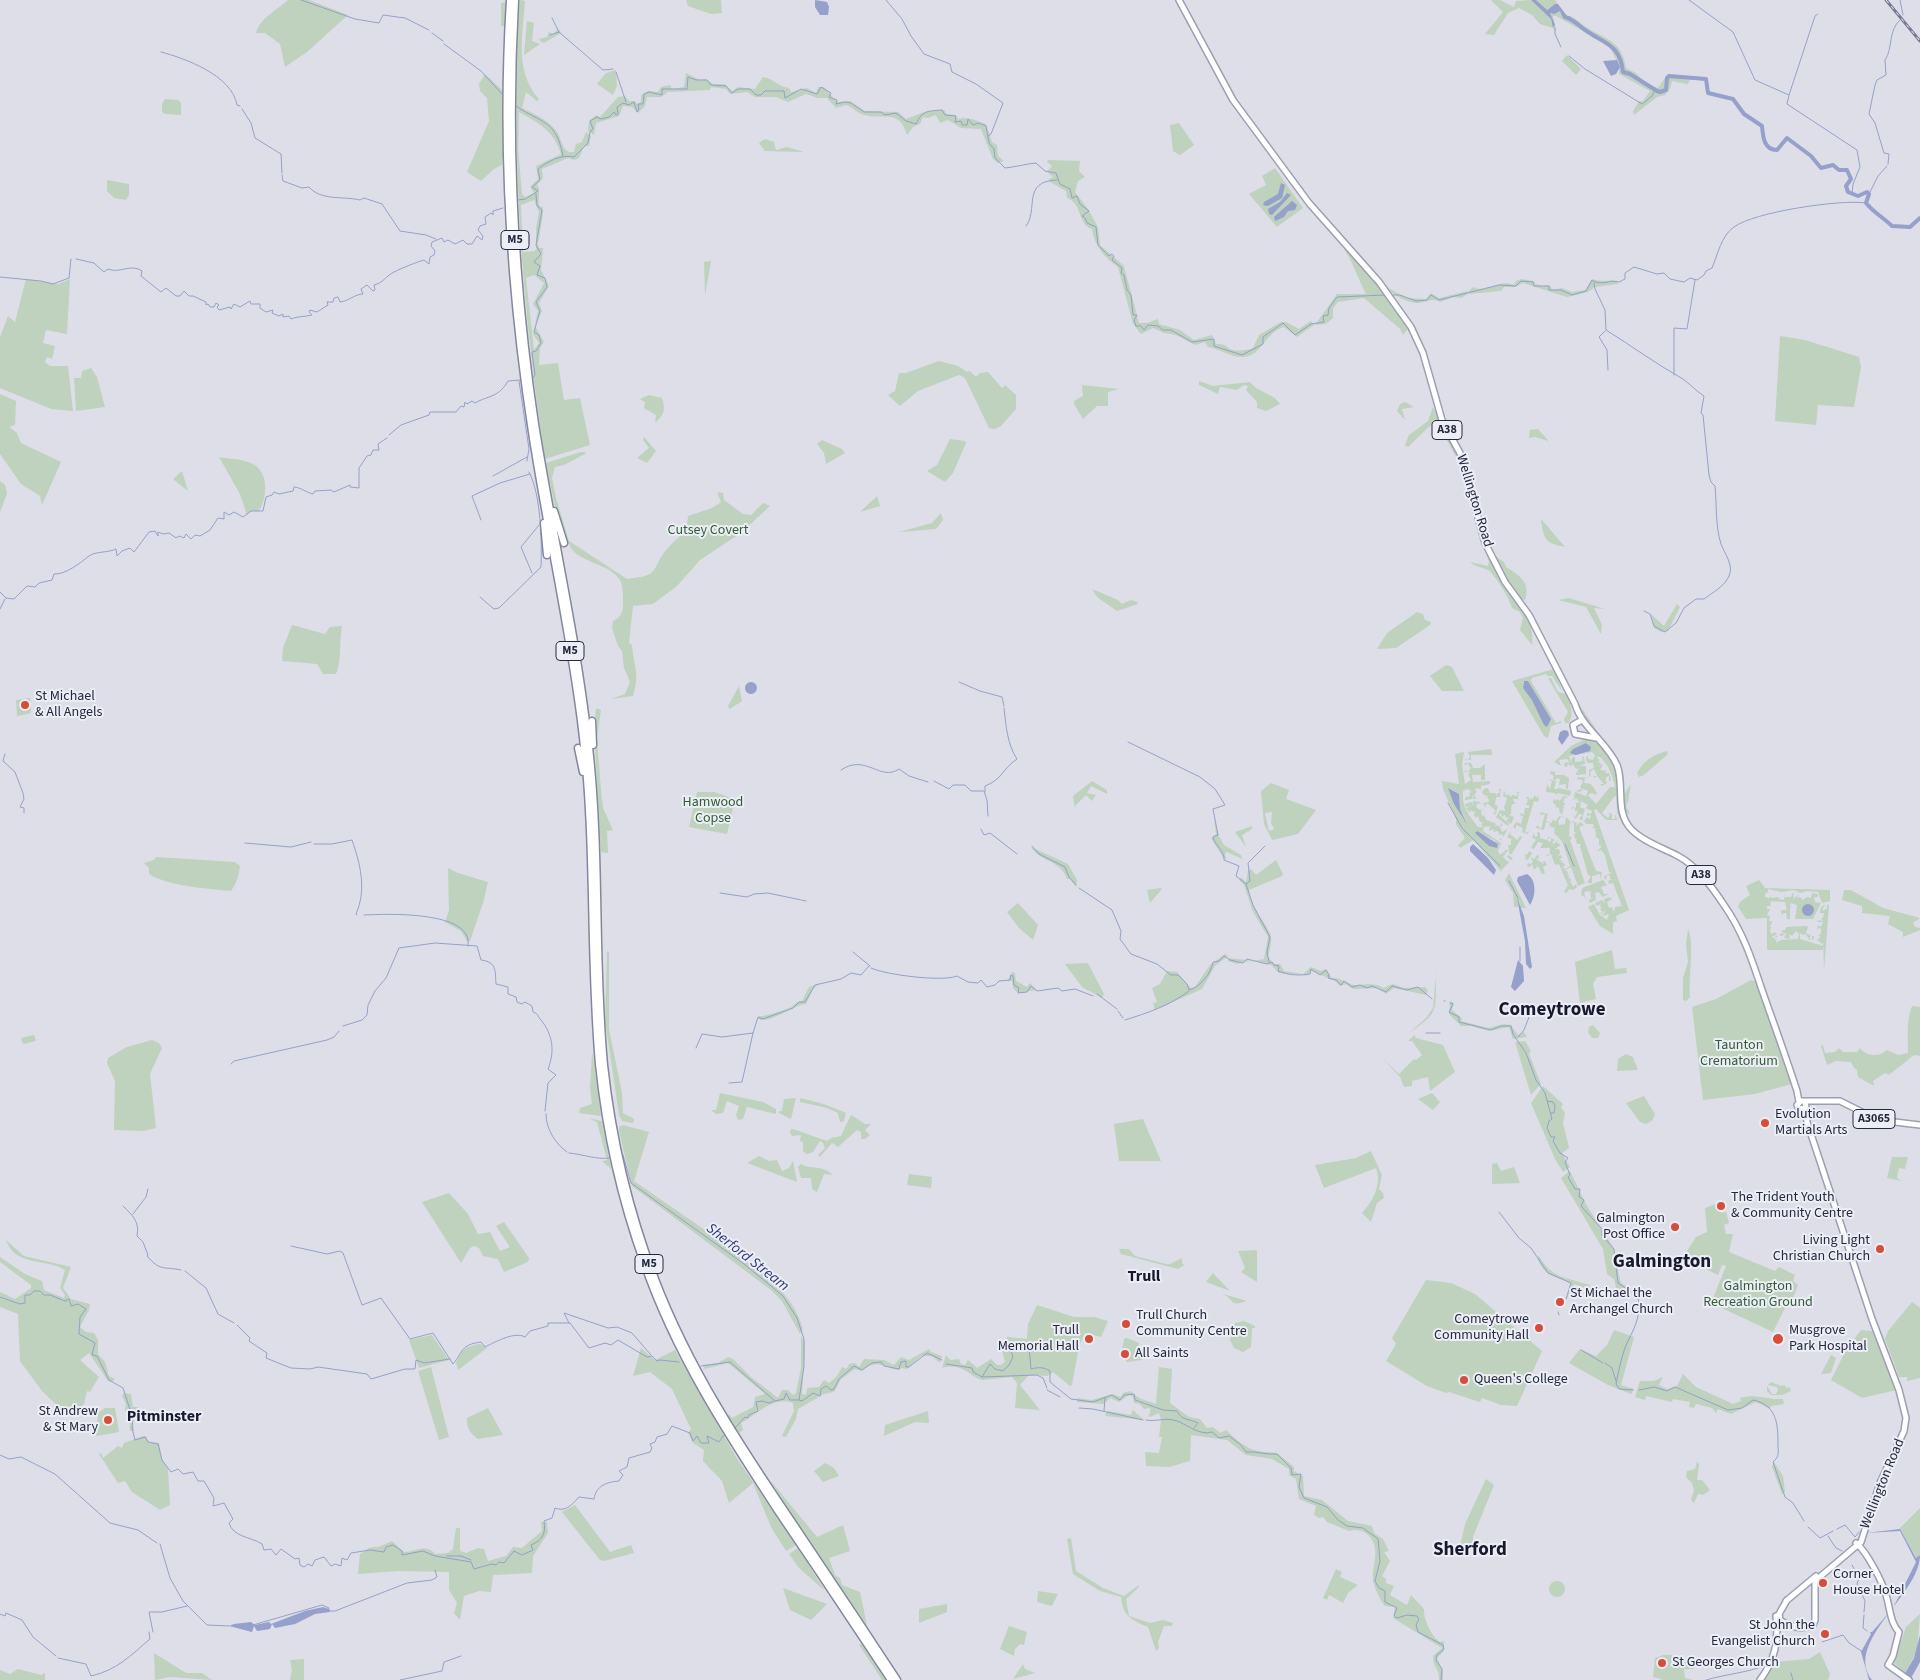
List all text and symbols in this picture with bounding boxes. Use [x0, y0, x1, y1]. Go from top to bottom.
road number: M5 [501, 230, 529, 250]
road number: A38 [1432, 420, 1462, 440]
street label: Wellington Road [1452, 453, 1496, 549]
park label: Cutsey Covert [668, 523, 748, 539]
road number: M5 [556, 641, 584, 660]
place label: St Michael & All Angels [35, 689, 102, 722]
marker: St Michael & All Angels [19, 699, 31, 711]
park label: Hamwood Copse [683, 795, 743, 828]
road number: A38 [1686, 866, 1716, 884]
district label: Comeytrowe [1499, 1000, 1605, 1022]
park label: Taunton Crematorium [1700, 1038, 1778, 1070]
place label: Evolution Martials Arts [1775, 1107, 1847, 1140]
road number: A3065 [1853, 1110, 1895, 1128]
marker: Evolution Martials Arts [1759, 1117, 1771, 1129]
place label: The Trident Youth & Community Centre [1731, 1190, 1853, 1222]
marker: The Trident Youth & Community Centre [1715, 1200, 1727, 1212]
place label: Galmington Post Office [1596, 1211, 1665, 1244]
water label: Sherford Stream [702, 1220, 792, 1296]
marker: Galmington Post Office [1669, 1221, 1681, 1233]
place label: Living Light Christian Church [1773, 1233, 1870, 1266]
marker: Living Light Christian Church [1874, 1243, 1886, 1255]
district label: Galmington [1613, 1252, 1711, 1274]
road number: M5 [635, 1254, 663, 1274]
district label: Trull [1128, 1267, 1160, 1287]
park label: Galmington Recreation Ground [1703, 1279, 1813, 1311]
place label: St Michael the Archangel Church [1570, 1286, 1673, 1318]
marker: St Michael the Archangel Church [1554, 1296, 1566, 1308]
place label: Trull Church Community Centre [1136, 1308, 1247, 1340]
place label: Comeytrowe Community Hall [1434, 1312, 1529, 1344]
marker: Trull Church Community Centre [1120, 1318, 1132, 1330]
marker: Comeytrowe Community Hall [1533, 1322, 1545, 1334]
place label: Trull Memorial Hall [998, 1323, 1079, 1355]
place label: Musgrove Park Hospital [1789, 1323, 1867, 1355]
marker: Musgrove Park Hospital [1771, 1332, 1785, 1346]
marker: Trull Memorial Hall [1083, 1333, 1095, 1345]
place label: All Saints [1135, 1346, 1189, 1362]
marker: All Saints [1119, 1348, 1131, 1360]
place label: Queen's College [1474, 1372, 1568, 1388]
marker: Queen's College [1458, 1374, 1470, 1386]
place label: St Andrew & St Mary [38, 1404, 98, 1436]
district label: Pitminster [127, 1407, 201, 1427]
marker: St Andrew & St Mary [102, 1414, 114, 1426]
street label: Wellington Road [1857, 1436, 1909, 1532]
district label: Sherford [1433, 1540, 1507, 1562]
place label: Corner House Hotel [1833, 1567, 1904, 1600]
marker: Corner House Hotel [1817, 1577, 1829, 1589]
place label: St John the Evangelist Church [1711, 1618, 1815, 1650]
marker: St John the Evangelist Church [1819, 1628, 1831, 1640]
place label: St Georges Church [1672, 1655, 1779, 1671]
marker: St Georges Church [1656, 1657, 1668, 1669]

